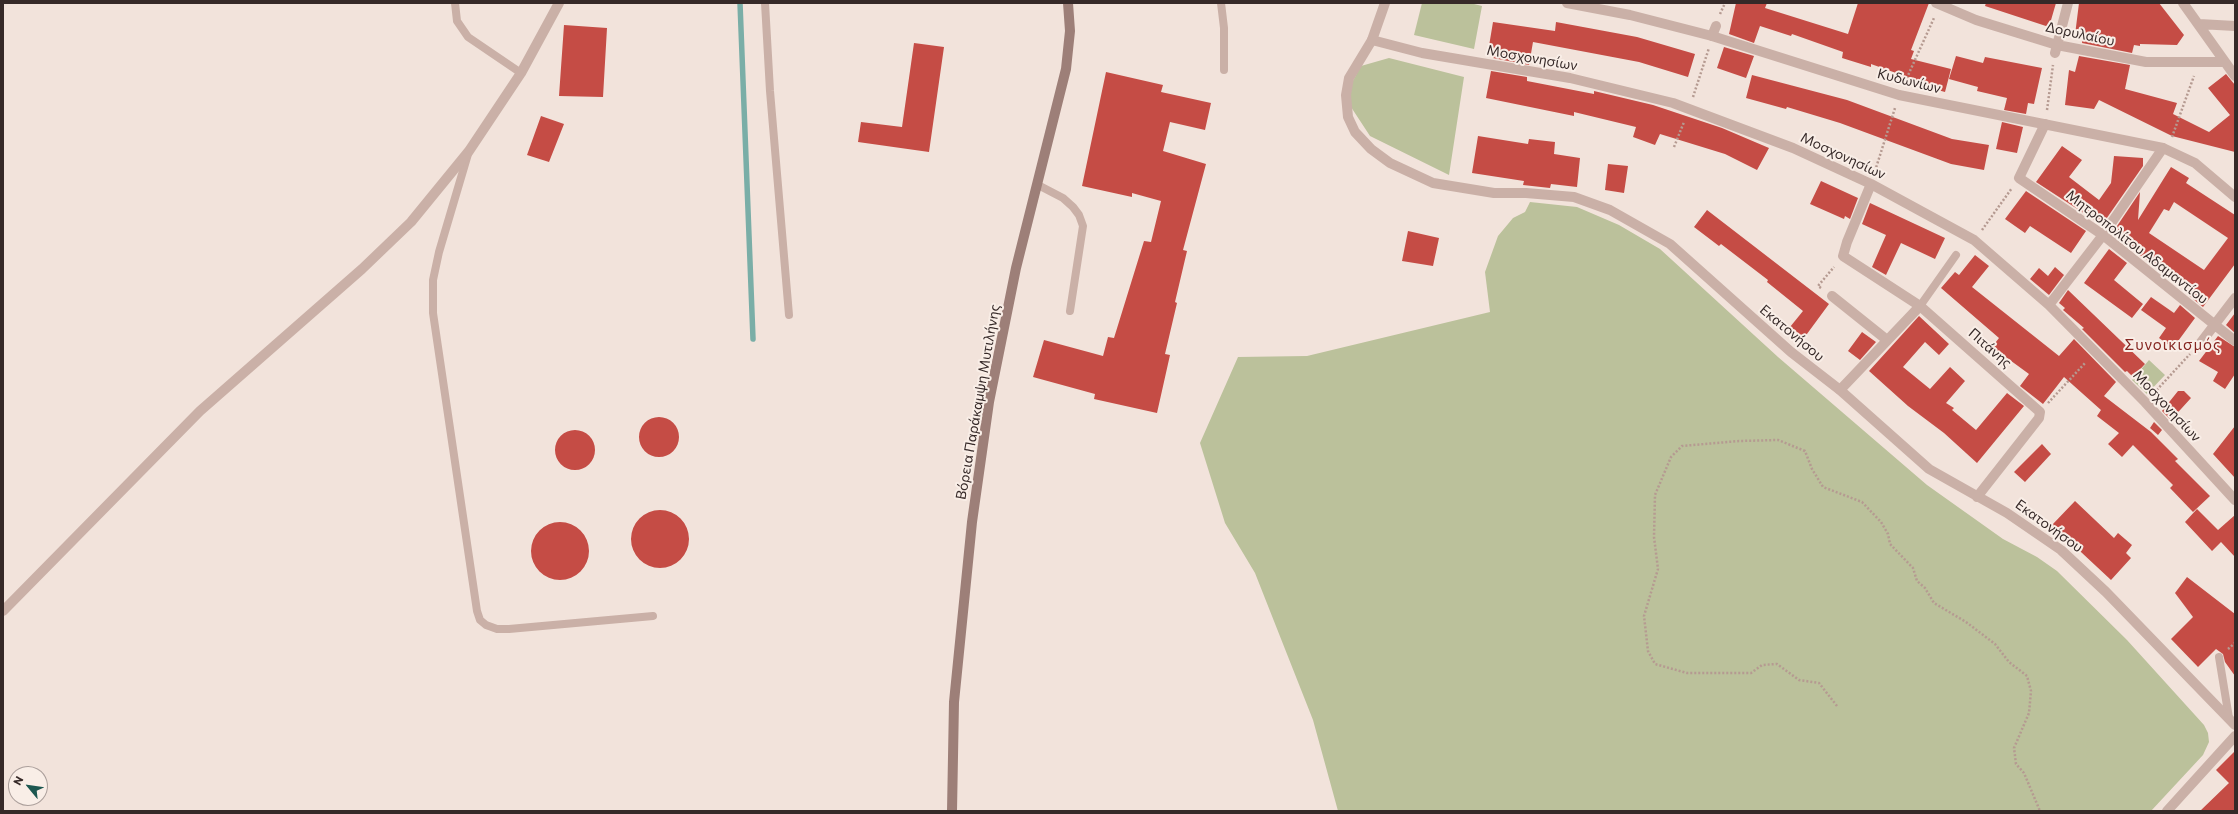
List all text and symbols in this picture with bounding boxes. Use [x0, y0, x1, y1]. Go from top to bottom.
street label: Δορυλαίου [2044, 18, 2116, 50]
street label: Μοσχονησίων [1485, 42, 1579, 74]
street label: Κυδωνίων [1875, 65, 1943, 97]
street label: Μοσχονησίων [1798, 129, 1888, 183]
street label: Μητροπολίτου Αδαμαντίου [2063, 186, 2211, 308]
street label: Εκατονήσου [1756, 301, 1828, 365]
street label: Βόρεια Παράκαμψη Μυτιλήνης [953, 303, 1003, 501]
street label: Πιτάνης [1965, 325, 2015, 371]
district label: Συνοικισμός [2125, 336, 2221, 354]
street label: Μοσχονησίων [2130, 367, 2204, 445]
street label: Εκατονήσου [2012, 496, 2086, 556]
north arrow [8, 766, 48, 806]
text: N [10, 774, 26, 787]

